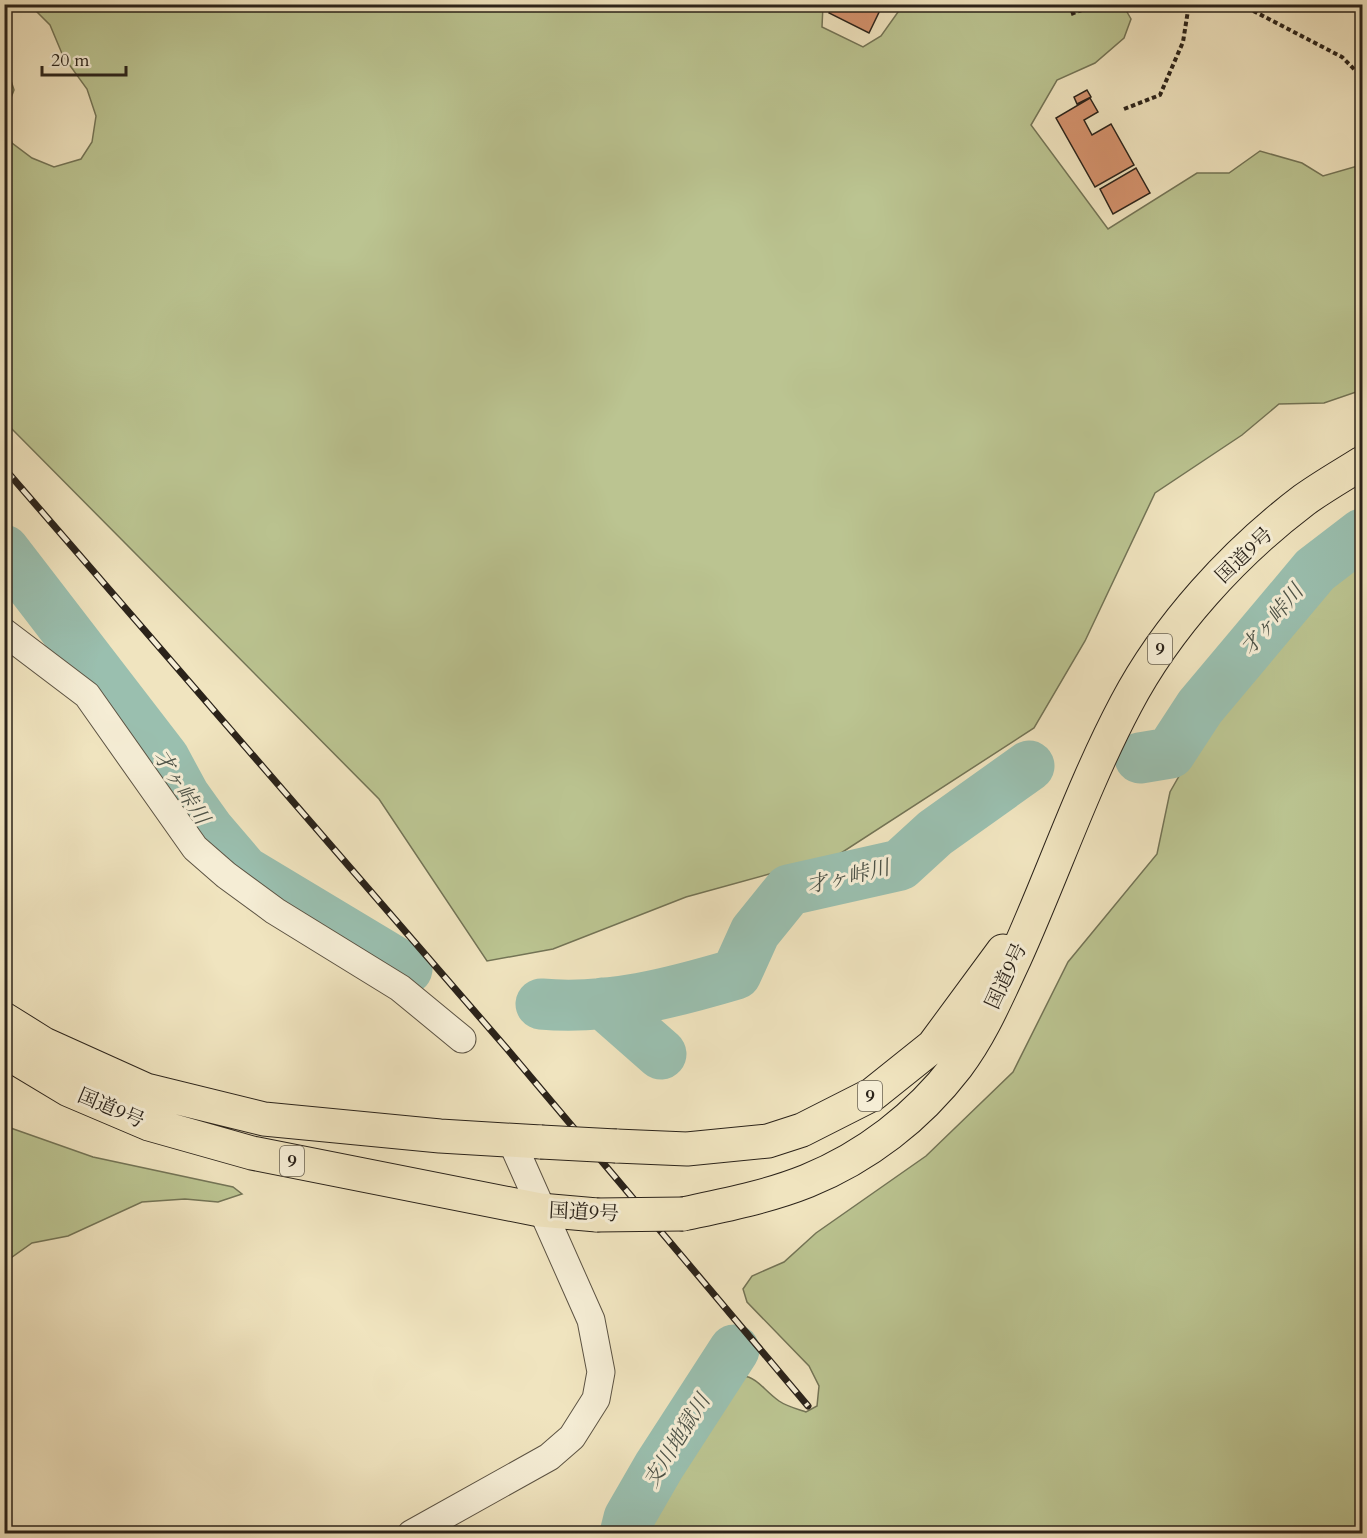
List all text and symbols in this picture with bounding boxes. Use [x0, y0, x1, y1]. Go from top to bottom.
scale bar [42, 39, 126, 77]
text: 20 m [51, 48, 90, 73]
street label: 国道9号 [1209, 521, 1279, 589]
water label: 才ヶ峠川 [1234, 577, 1311, 661]
road number: 9 [1148, 634, 1172, 664]
water label: 才ヶ峠川 [146, 744, 217, 832]
water label: 才ヶ峠川 [804, 853, 894, 901]
street label: 国道9号 [979, 938, 1033, 1014]
road number: 9 [858, 1081, 882, 1111]
street label: 国道9号 [73, 1082, 149, 1134]
road number: 9 [280, 1146, 304, 1176]
street label: 国道9号 [548, 1197, 620, 1227]
water label: 支川地獄川 [637, 1387, 718, 1493]

